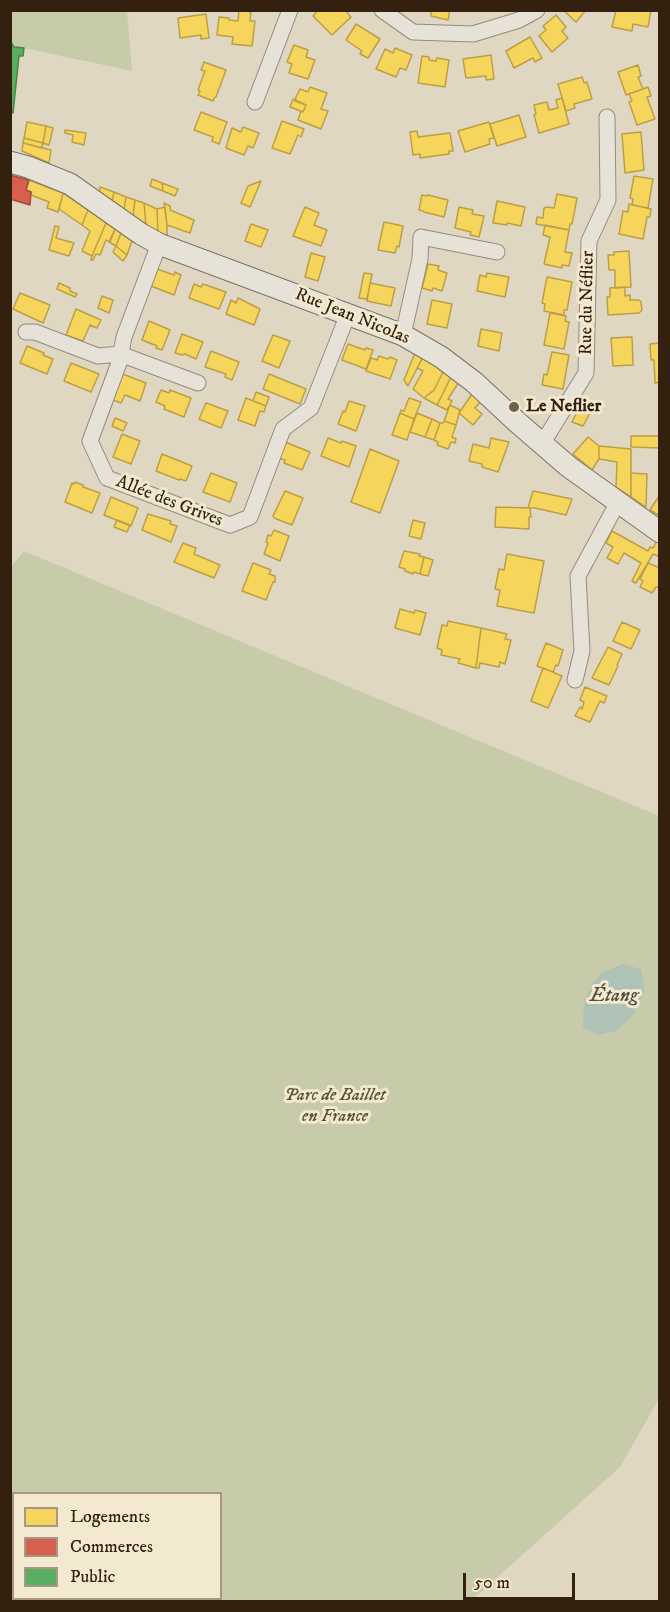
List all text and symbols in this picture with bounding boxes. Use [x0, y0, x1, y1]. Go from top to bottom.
street label: Rue du Néflier [576, 251, 600, 355]
street label: Rue Jean Nicolas [292, 284, 412, 350]
place label: Le Neflier [526, 396, 601, 418]
marker: Le Neflier [507, 400, 521, 414]
street label: Allée des Grives [113, 472, 225, 532]
water label: Étang [590, 985, 638, 1009]
park label: Parc de Baillet en France [284, 1085, 386, 1128]
legend [12, 1492, 222, 1600]
text: Logements [70, 1506, 150, 1528]
text: Commerces [70, 1536, 153, 1558]
scale bar [466, 1561, 578, 1599]
text: Public [70, 1566, 115, 1588]
text: 50 m [474, 1572, 510, 1594]

